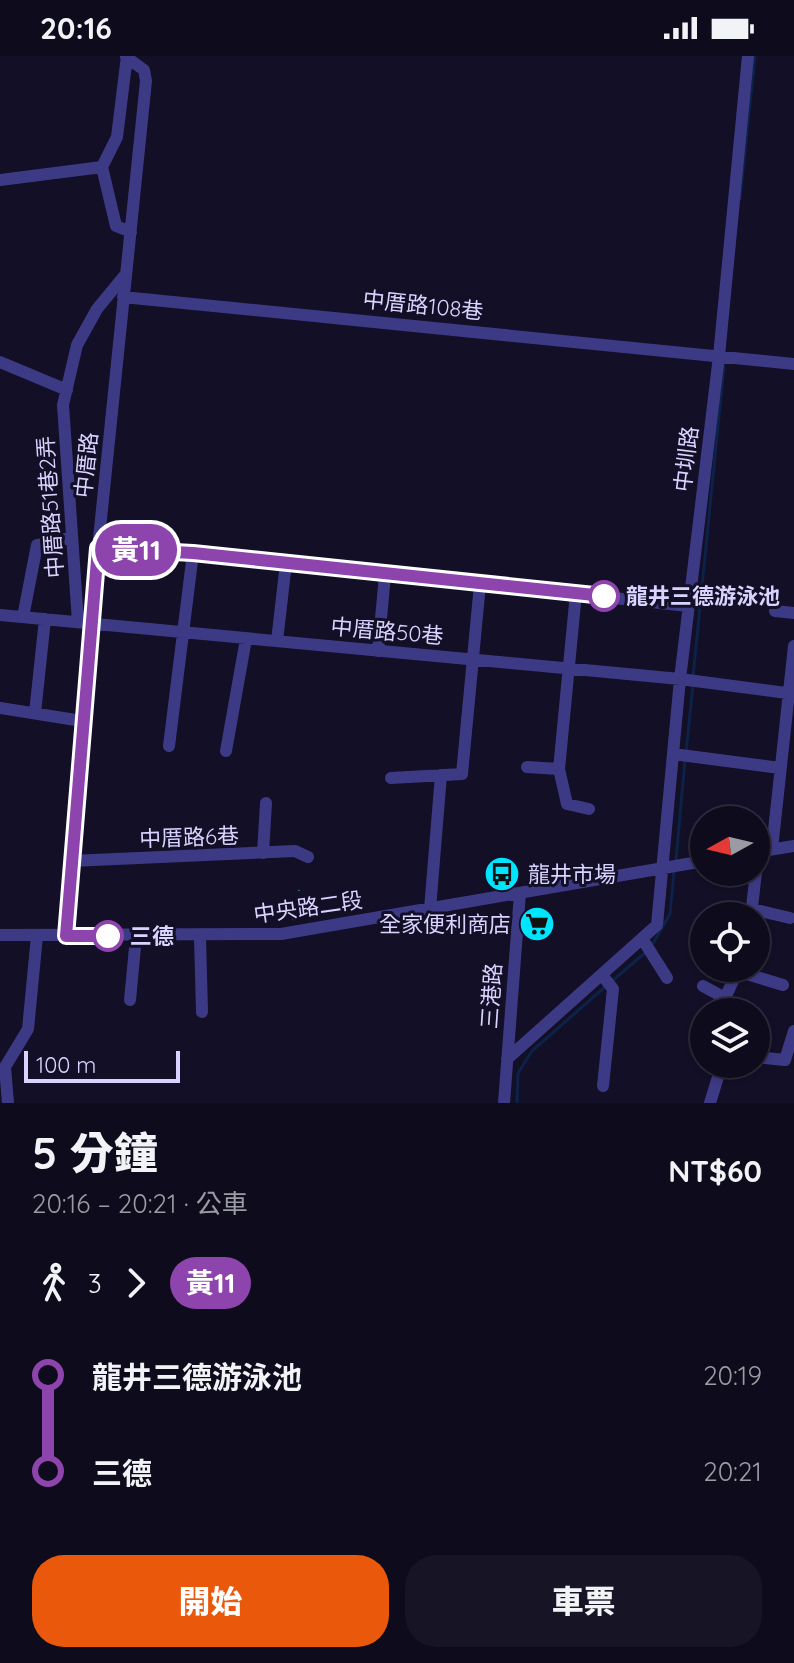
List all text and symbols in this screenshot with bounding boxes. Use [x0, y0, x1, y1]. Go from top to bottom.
text: 20:16 [40, 9, 112, 47]
street label: 中厝路108巷 [361, 285, 485, 325]
street label: 中圳路 [668, 425, 704, 493]
street label: 中厝路 [69, 431, 103, 499]
street label: 中厝路51巷2弄 [31, 435, 69, 579]
line badge: 黃11 [90, 524, 182, 576]
text: 黃11 [111, 532, 161, 567]
marker: 龍井三德游泳池 [589, 581, 619, 611]
place label: 龍井三德游泳池 [626, 582, 780, 610]
street label: 中厝路50巷 [329, 612, 445, 650]
north arrow [690, 806, 770, 886]
map controls [690, 806, 770, 1078]
street label: 中厝路6巷 [139, 821, 239, 853]
bus stop icon: 龍井市場 [483, 855, 521, 893]
place label: 龍井市場 [528, 860, 616, 888]
street label: 中央路二段 [252, 885, 364, 929]
button: locate [690, 902, 770, 982]
supermarket icon: 全家便利商店 [518, 905, 556, 943]
place label: 全家便利商店 [379, 910, 511, 938]
marker: 三德 [93, 921, 123, 951]
place label: 三德 [130, 922, 174, 950]
street label: 三港路 [475, 962, 507, 1030]
button: layers [690, 998, 770, 1078]
scale bar [24, 1047, 180, 1083]
text: 100 m [36, 1051, 96, 1079]
text: 5 分鐘 [32, 1125, 158, 1180]
text: NT$60 [668, 1152, 762, 1190]
text: 20:16 – 20:21 · 公車 [32, 1187, 248, 1220]
icon: walk [32, 1261, 76, 1305]
icon: forward [114, 1261, 158, 1305]
text: 黃11 [186, 1265, 235, 1300]
text: 3 [88, 1267, 102, 1300]
text: 龍井三德游泳池 [92, 1358, 302, 1396]
text: 20:19 [703, 1359, 762, 1392]
text: 三德 [92, 1454, 152, 1492]
text: 20:21 [703, 1455, 762, 1488]
button: 開始 [32, 1555, 389, 1647]
button: 車票 [405, 1555, 762, 1647]

